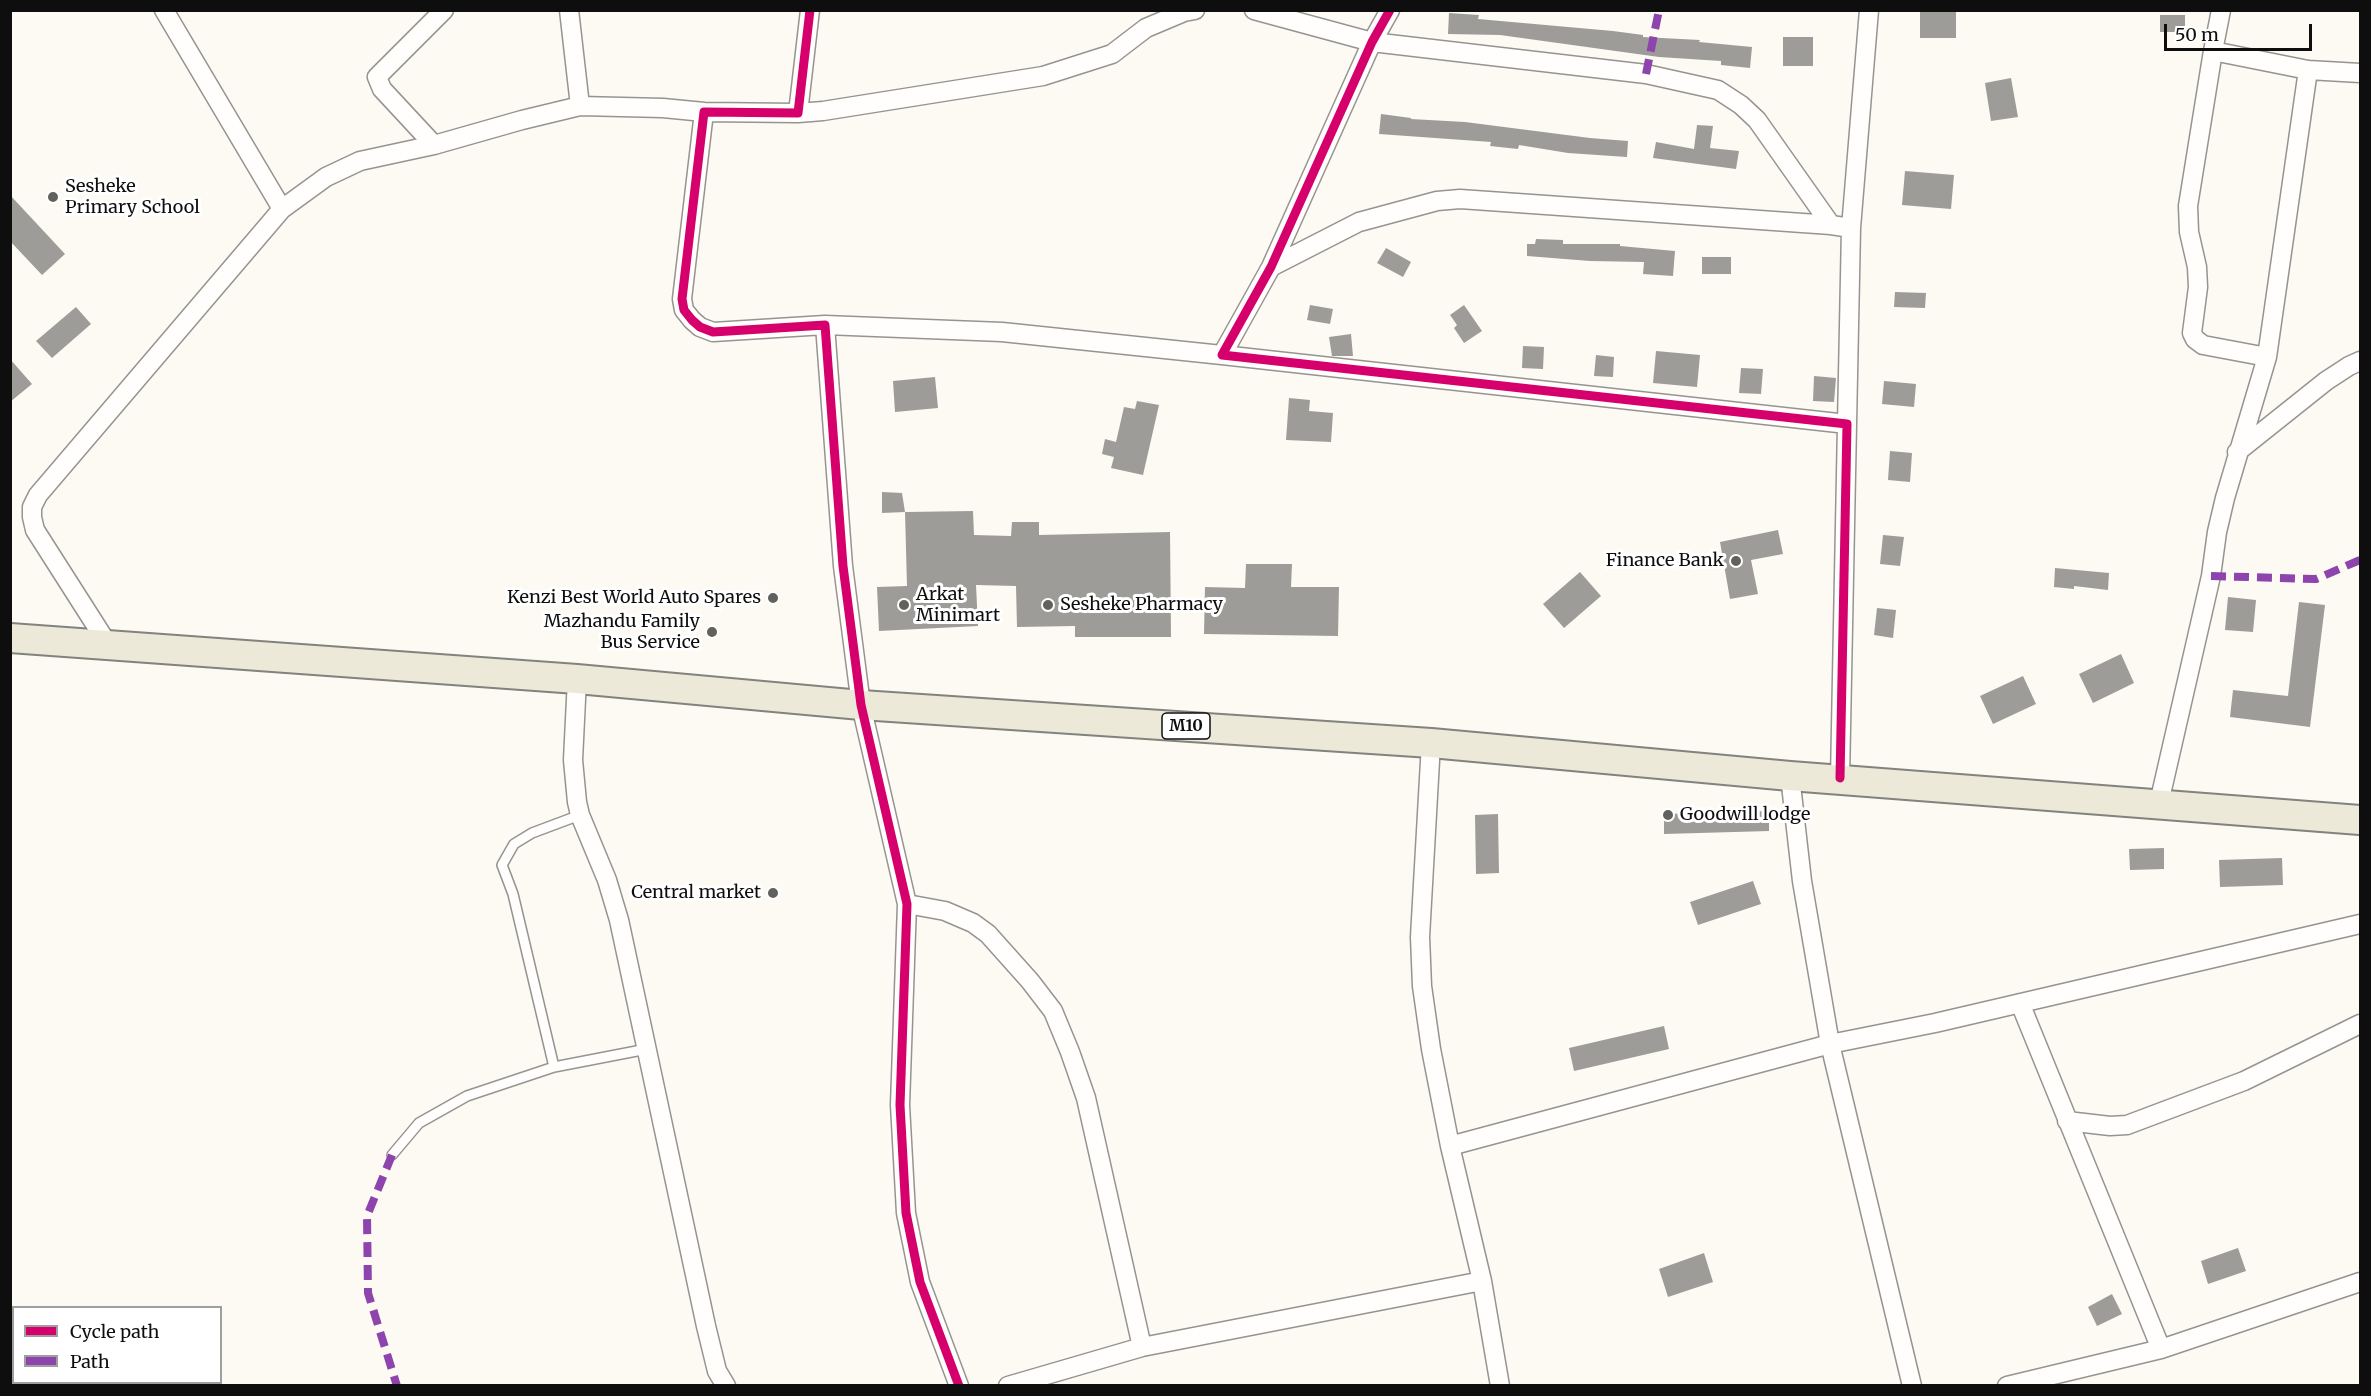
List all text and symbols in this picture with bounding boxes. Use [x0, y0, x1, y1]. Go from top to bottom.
scale bar [2167, 12, 2316, 50]
text: 50 m [2175, 23, 2219, 46]
place label: Sesheke Primary School [65, 176, 200, 219]
marker: Sesheke Primary School [46, 190, 60, 204]
place label: Finance Bank [1606, 550, 1724, 572]
marker: Finance Bank [1729, 554, 1743, 568]
place label: Arkat Minimart [916, 584, 1000, 626]
place label: Kenzi Best World Auto Spares [507, 587, 761, 609]
marker: Kenzi Best World Auto Spares [766, 591, 780, 605]
place label: Sesheke Pharmacy [1060, 594, 1223, 616]
marker: Arkat Minimart [897, 598, 911, 612]
marker: Sesheke Pharmacy [1041, 598, 1055, 612]
place label: Mazhandu Family Bus Service [544, 611, 700, 654]
marker: Mazhandu Family Bus Service [705, 625, 719, 639]
road number: M10 [1162, 713, 1210, 739]
place label: Goodwill lodge [1680, 804, 1810, 826]
marker: Goodwill lodge [1661, 808, 1675, 822]
place label: Central market [631, 882, 761, 904]
marker: Central market [766, 886, 780, 900]
legend [12, 1306, 222, 1384]
text: Cycle path [70, 1320, 159, 1343]
text: Path [70, 1350, 110, 1373]

